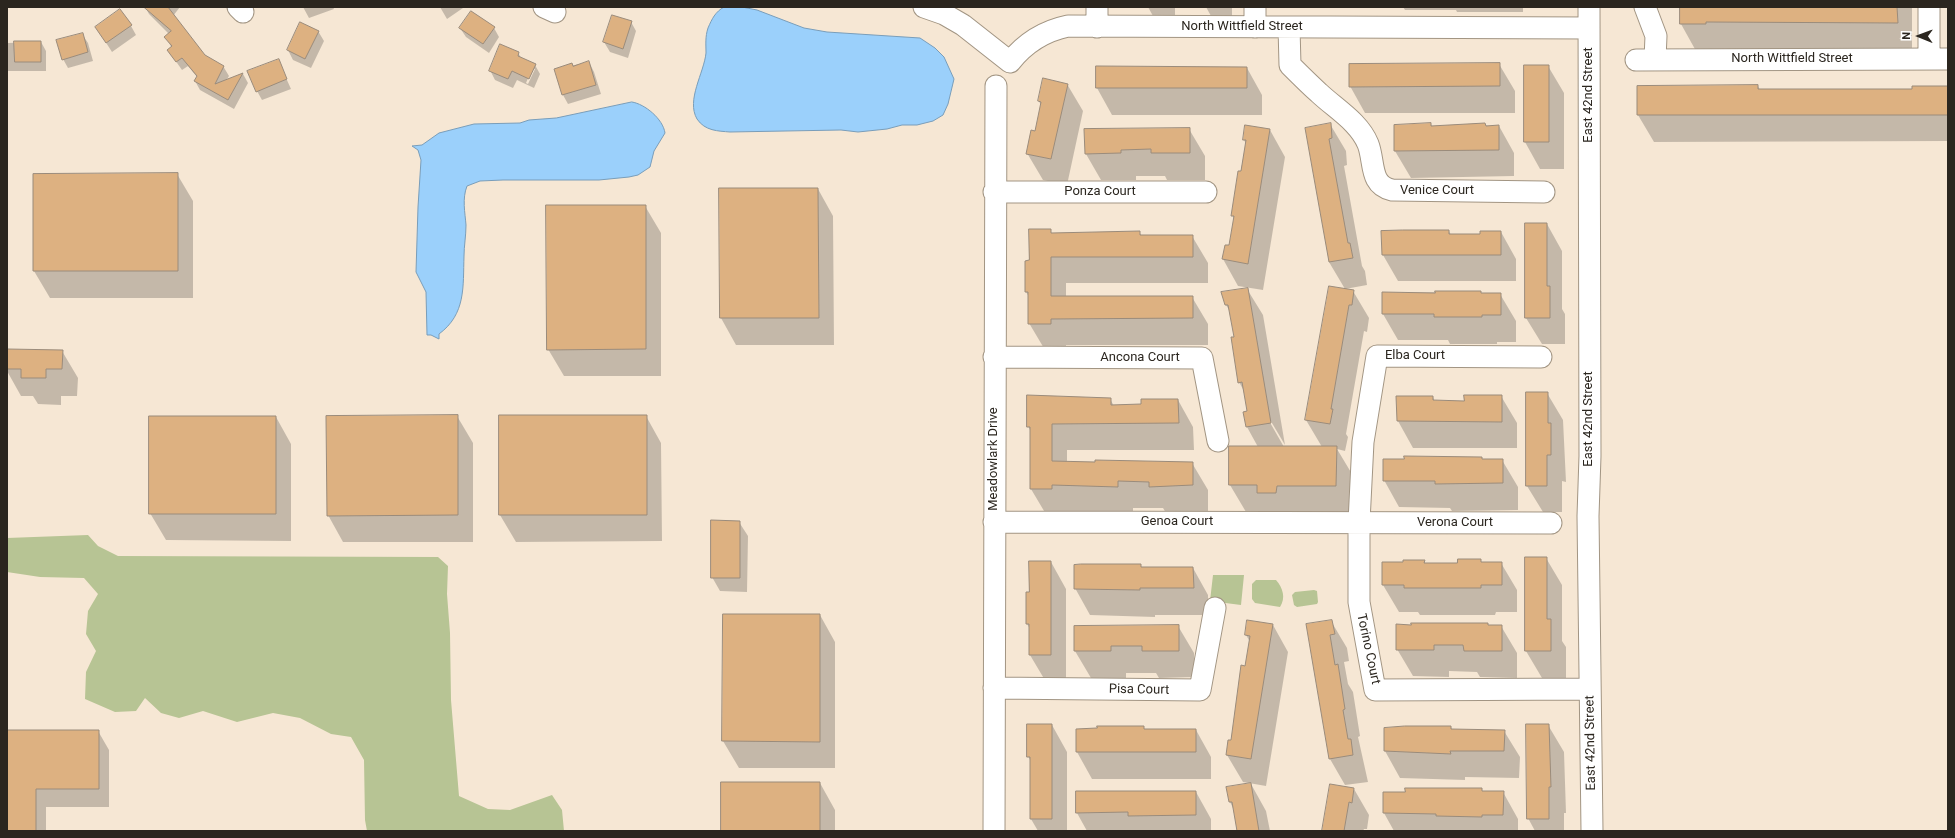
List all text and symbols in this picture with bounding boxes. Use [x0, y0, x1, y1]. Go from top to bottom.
north arrow [1899, 16, 1939, 56]
street label: North Wittfield Street [1181, 19, 1303, 35]
text: N [1900, 32, 1913, 40]
street label: East 42nd Street [1581, 47, 1597, 143]
street label: North Wittfield Street [1731, 51, 1853, 67]
street label: Venice Court [1400, 183, 1474, 199]
street label: Ponza Court [1064, 184, 1136, 200]
street label: Elba Court [1385, 348, 1445, 364]
street label: Ancona Court [1100, 350, 1180, 366]
street label: East 42nd Street [1581, 371, 1597, 467]
street label: Meadowlark Drive [986, 407, 1002, 511]
street label: Genoa Court [1141, 514, 1213, 530]
street label: Verona Court [1417, 515, 1493, 531]
street label: Torino Court [1353, 612, 1383, 686]
street label: Pisa Court [1109, 682, 1169, 698]
street label: East 42nd Street [1582, 695, 1600, 791]

